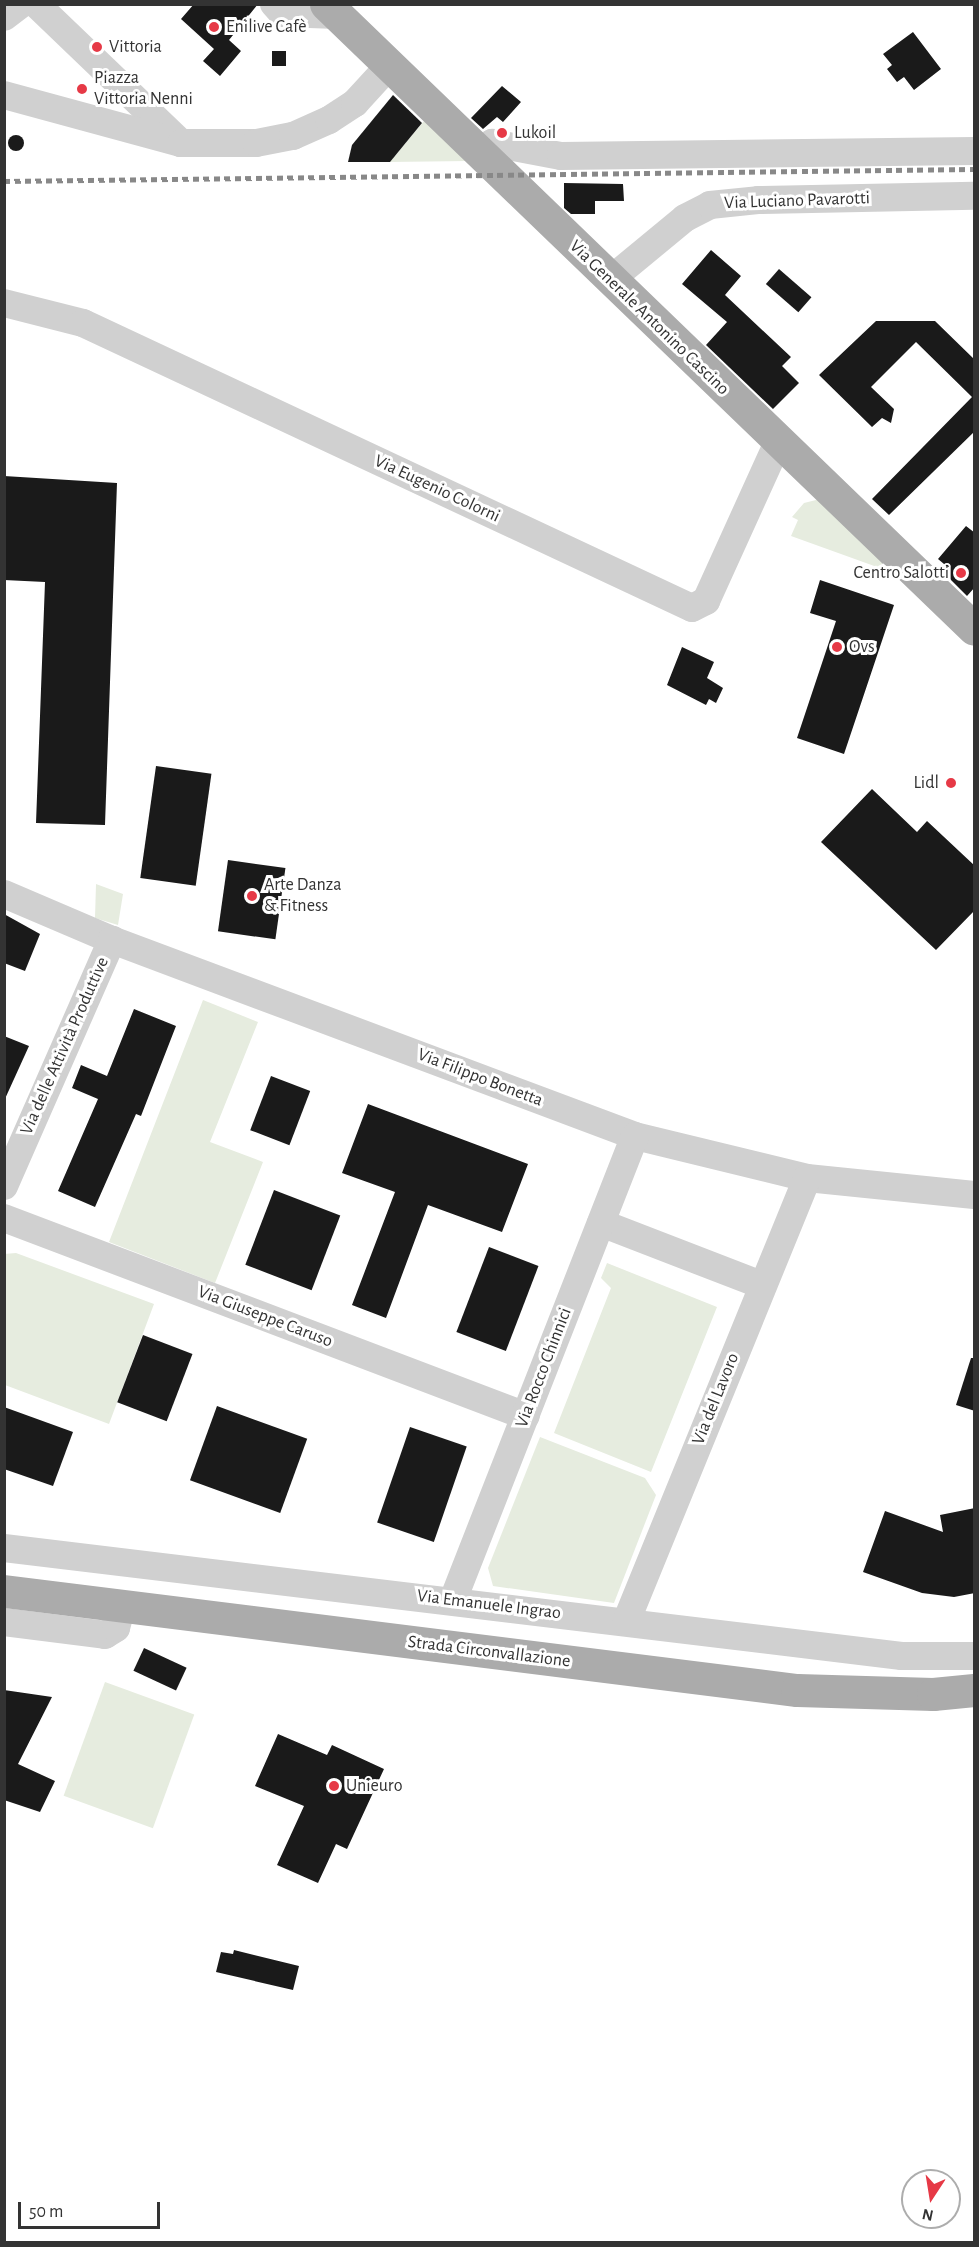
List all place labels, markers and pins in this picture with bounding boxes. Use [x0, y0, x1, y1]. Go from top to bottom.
place label: Enilive Cafè [226, 16, 306, 38]
marker: Enilive Cafè [207, 20, 221, 34]
place label: Vittoria [109, 36, 162, 58]
marker: Vittoria [90, 40, 104, 54]
place label: Piazza Vittoria Nenni [94, 68, 193, 110]
marker: Piazza Vittoria Nenni [75, 82, 89, 96]
place label: Lukoil [514, 122, 556, 144]
marker: Lukoil [495, 126, 509, 140]
place label: Centro Salotti [853, 562, 949, 584]
marker: Centro Salotti [954, 566, 968, 580]
place label: Ovs [849, 636, 875, 658]
marker: Ovs [830, 640, 844, 654]
place label: Lidl [913, 772, 939, 794]
marker: Lidl [944, 776, 958, 790]
place label: Arte Danza & Fitness [264, 875, 342, 918]
marker: Arte Danza & Fitness [245, 889, 259, 903]
place label: Unieuro [346, 1775, 402, 1797]
marker: Unieuro [327, 1779, 341, 1793]

